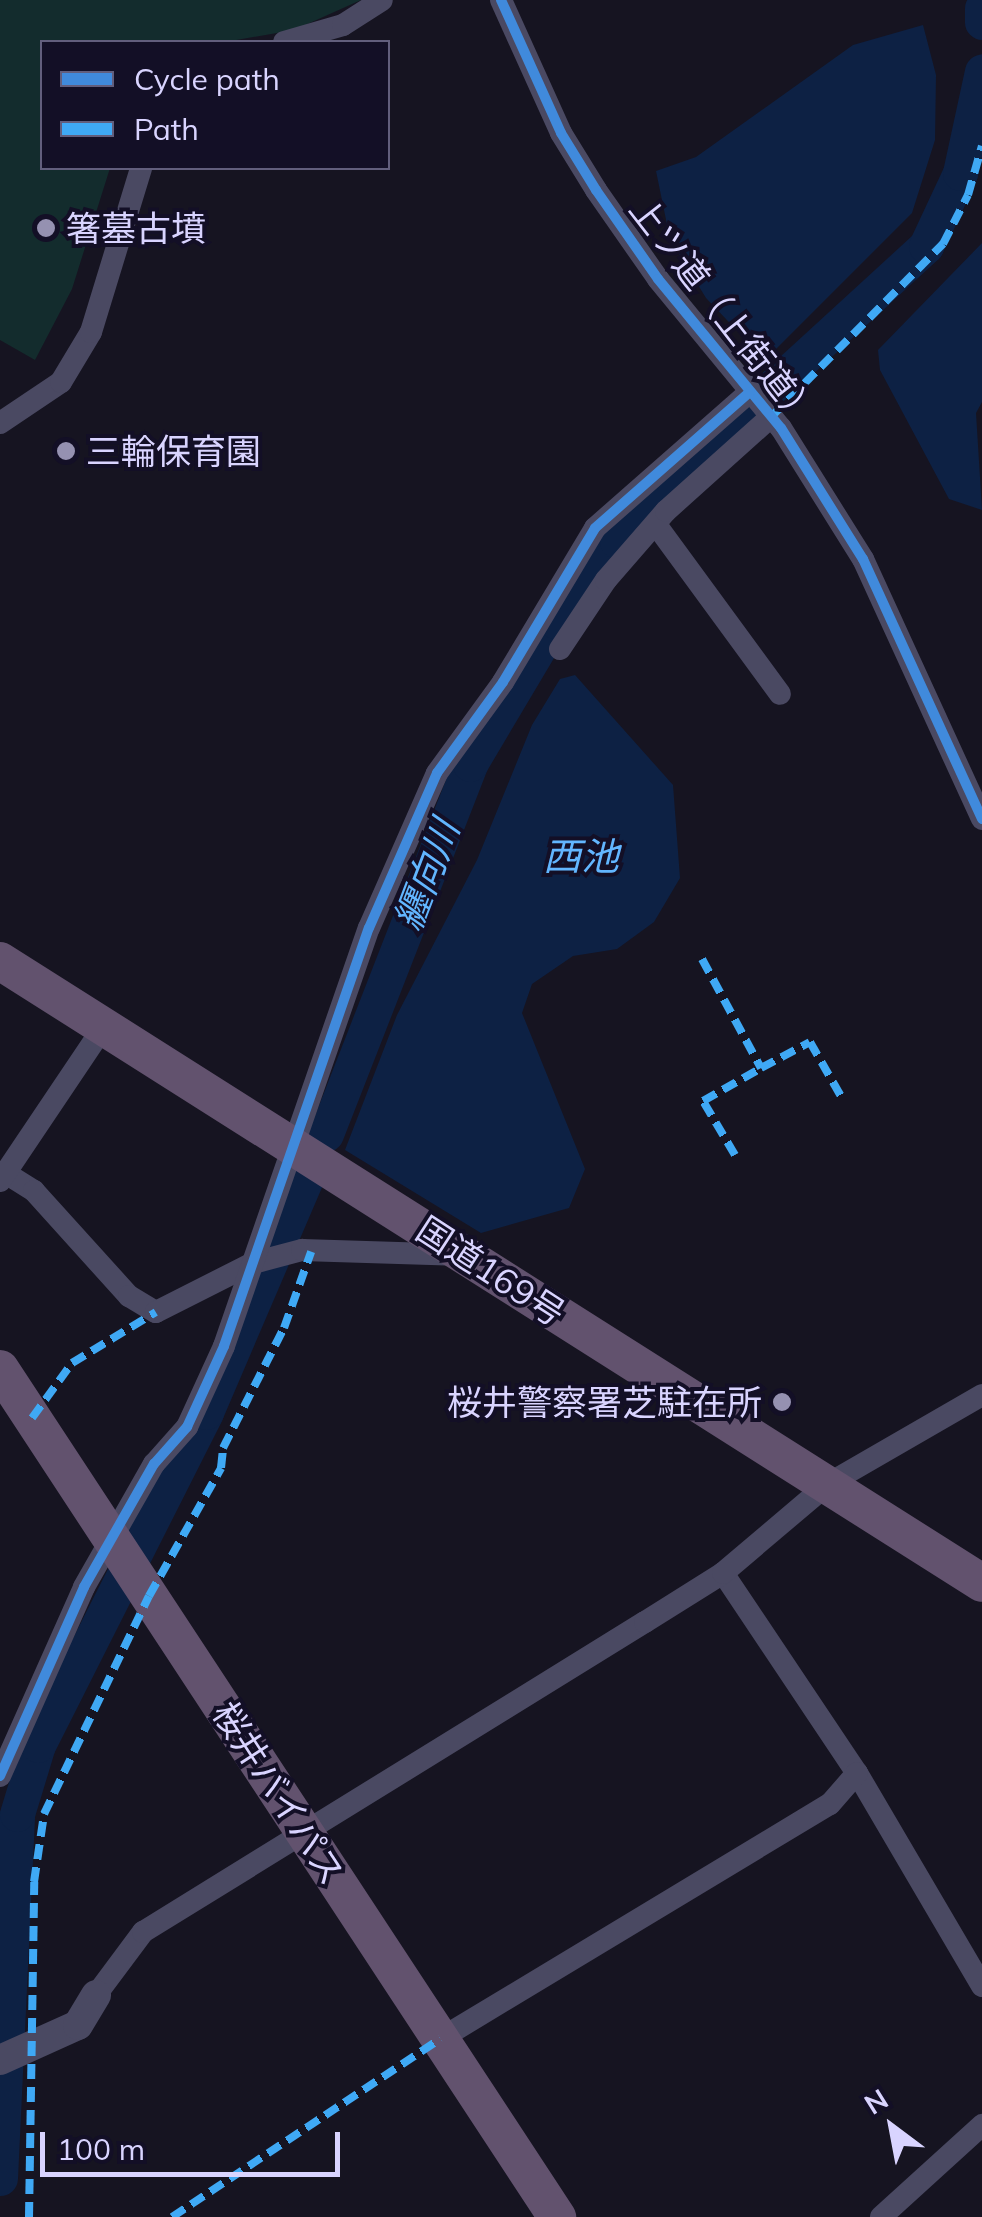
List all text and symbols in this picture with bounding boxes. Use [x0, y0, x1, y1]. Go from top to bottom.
legend [40, 40, 390, 170]
text: Cycle path [134, 60, 280, 98]
text: Path [134, 110, 199, 148]
street label: 上ツ道（上街道） [621, 189, 827, 435]
place label: 箸墓古墳 [66, 207, 206, 249]
marker: 箸墓古墳 [35, 217, 57, 239]
place label: 三輪保育園 [86, 430, 261, 472]
marker: 三輪保育園 [55, 440, 77, 462]
water label: 纒向川 [385, 814, 469, 936]
water label: 西池 [543, 834, 619, 880]
street label: 国道169号 [409, 1208, 573, 1334]
place label: 桜井警察署芝駐在所 [447, 1381, 762, 1423]
marker: 桜井警察署芝駐在所 [771, 1391, 793, 1413]
street label: 桜井バイパス [204, 1694, 354, 1892]
north arrow [842, 2077, 942, 2177]
text: N [858, 2081, 894, 2122]
scale bar [45, 2112, 345, 2174]
text: 100 m [57, 2130, 145, 2168]

